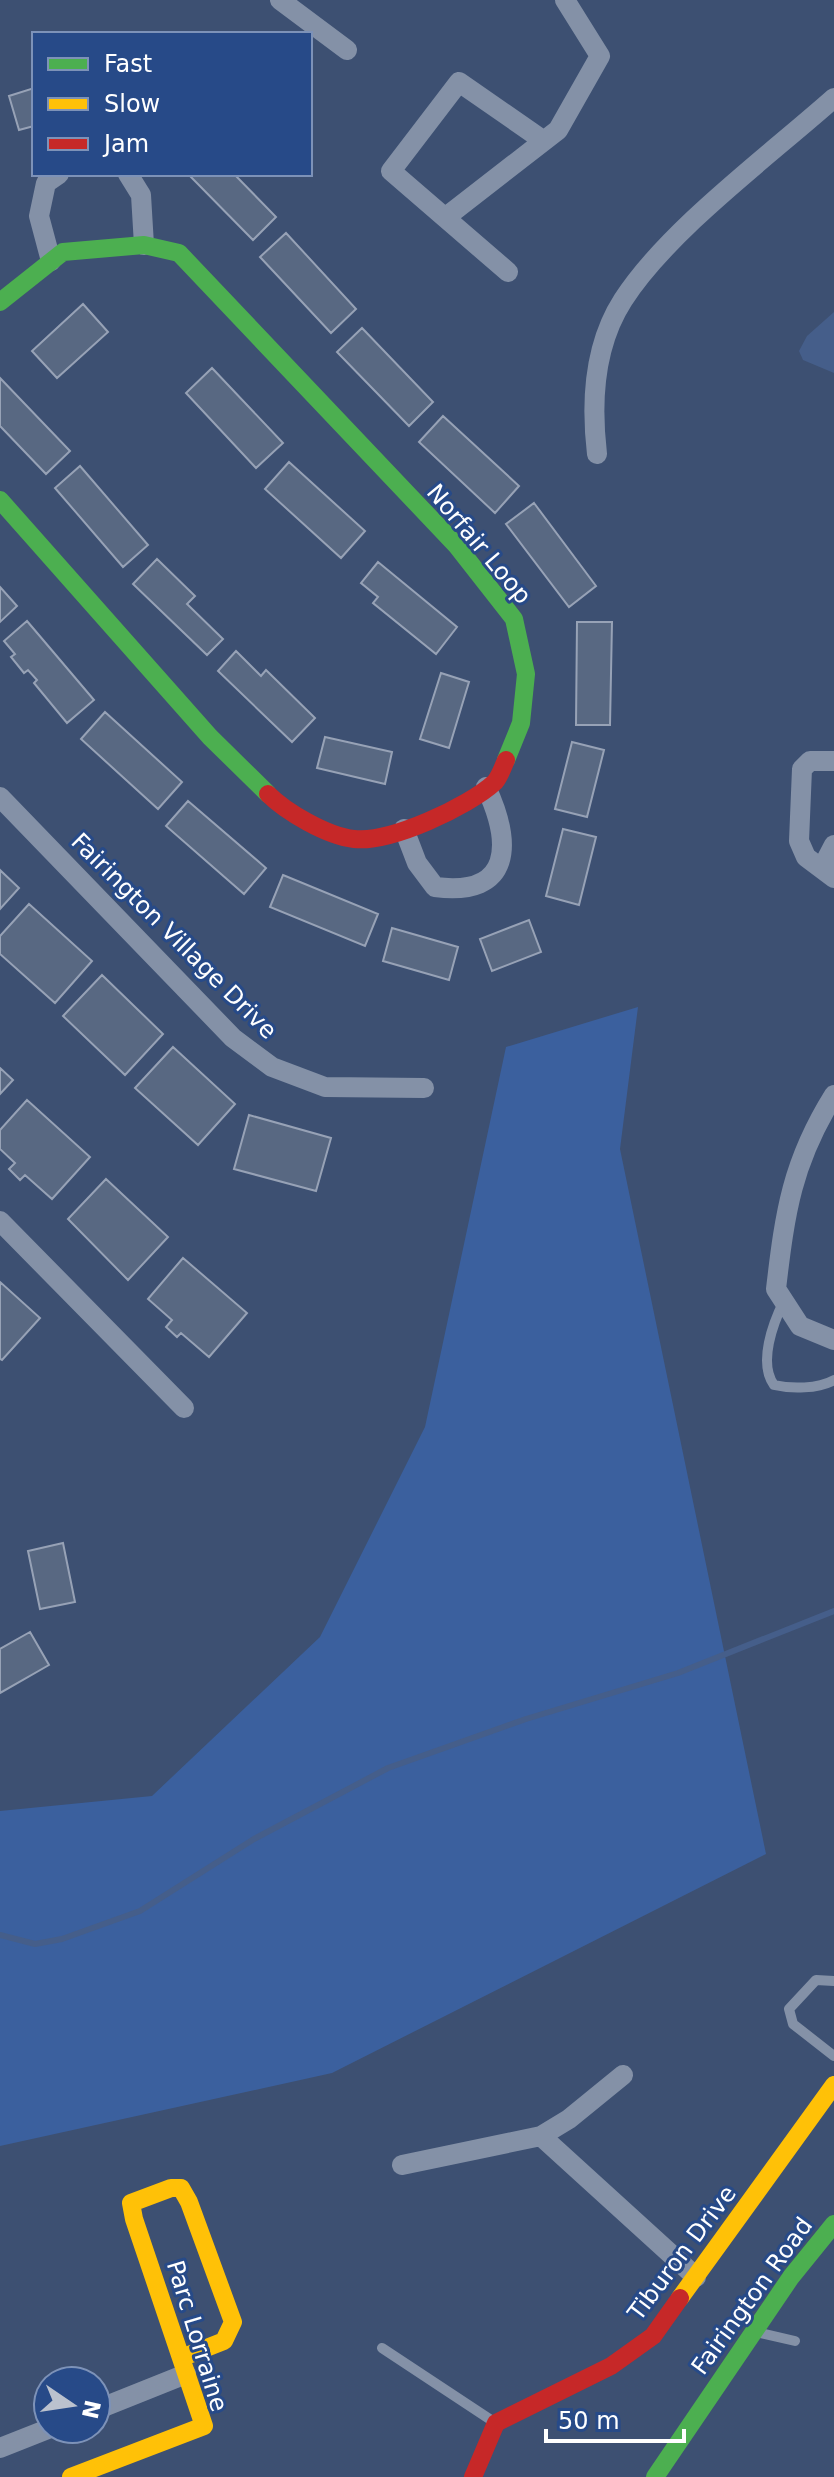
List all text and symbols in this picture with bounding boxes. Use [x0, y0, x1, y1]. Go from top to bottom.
legend [32, 32, 312, 176]
text: Fast [104, 50, 152, 78]
text: Slow [104, 90, 160, 118]
text: Jam [102, 130, 149, 158]
street label: Norfair Loop [421, 479, 537, 609]
street label: Fairington Village Drive [65, 827, 283, 1045]
street label: Tiburon Drive [622, 2180, 742, 2327]
street label: Fairington Road [686, 2212, 818, 2380]
street label: Parc Lorraine [161, 2257, 233, 2415]
north arrow [32, 2365, 112, 2445]
scale bar [546, 2393, 684, 2443]
text: N [77, 2398, 105, 2421]
text: 50 m [558, 2407, 620, 2435]

